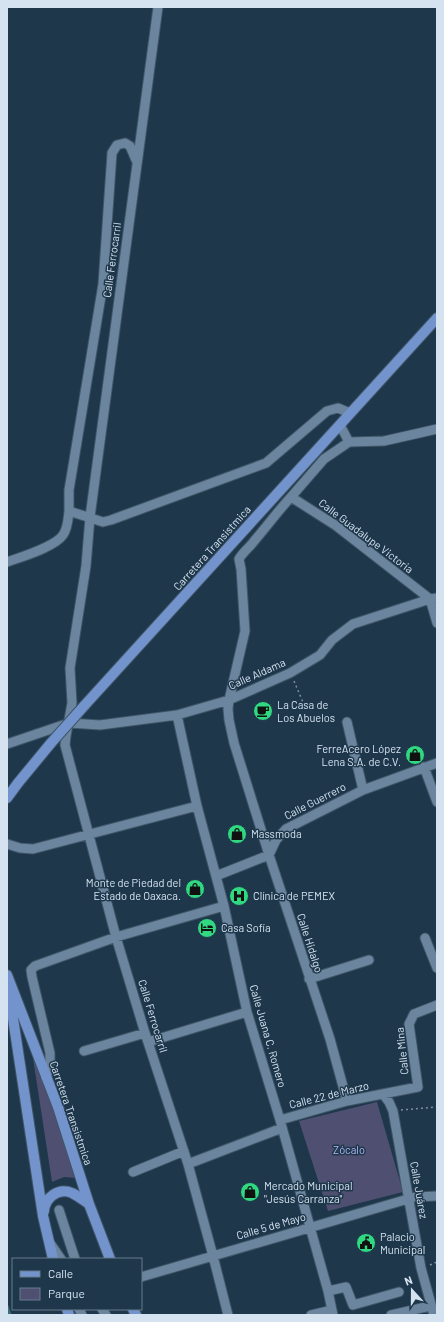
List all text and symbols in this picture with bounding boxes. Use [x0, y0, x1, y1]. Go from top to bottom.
street label: Calle Ferrocarril [100, 222, 123, 298]
street label: Calle Guadalupe Victoria [316, 496, 416, 575]
street label: Carretera Transistmica [170, 503, 253, 593]
street label: Calle Aldama [226, 655, 287, 692]
place label: La Casa de Los Abuelos [277, 698, 335, 724]
cafe icon: La Casa de Los Abuelos [252, 700, 274, 722]
place label: FerreAcero López Lena S.A. de C.V. [316, 742, 401, 768]
shop icon: FerreAcero López Lena S.A. de C.V. [404, 744, 426, 766]
street label: Calle Guerrero [282, 779, 348, 822]
shop icon: Massmoda [226, 823, 248, 845]
place label: Massmoda [251, 827, 302, 840]
place label: Monte de Piedad del Estado de Oaxaca. [86, 876, 181, 902]
shop icon: Monte de Piedad del Estado de Oaxaca. [184, 878, 206, 900]
hospital icon: Clínica de PEMEX [228, 885, 250, 907]
place label: Clínica de PEMEX [253, 889, 336, 902]
street label: Calle Hidalgo [295, 912, 326, 974]
hotel icon: Casa Sofía [196, 917, 218, 939]
place label: Casa Sofía [221, 921, 271, 934]
street label: Calle Ferrocarril [136, 978, 171, 1054]
street label: Calle Juana C. Romero [248, 983, 289, 1089]
street label: Calle Mina [393, 1027, 410, 1075]
street label: Carretera Transistmica [48, 1059, 95, 1167]
street label: Calle 22 de Marzo [288, 1078, 370, 1111]
park label: Zócalo [333, 1143, 365, 1156]
street label: Calle Juárez [408, 1160, 431, 1220]
place label: Mercado Municipal "Jesús Carranza" [264, 1179, 352, 1205]
shop icon: Mercado Municipal "Jesús Carranza" [239, 1181, 261, 1203]
street label: Calle 5 de Mayo [235, 1209, 307, 1242]
place label: Palacio Municipal [380, 1230, 425, 1256]
public building icon: Palacio Municipal [355, 1232, 377, 1254]
legend [12, 1258, 142, 1310]
text: Calle [48, 1266, 73, 1280]
north arrow [392, 1270, 432, 1310]
text: N [402, 1273, 414, 1288]
text: Parque [48, 1286, 85, 1300]

